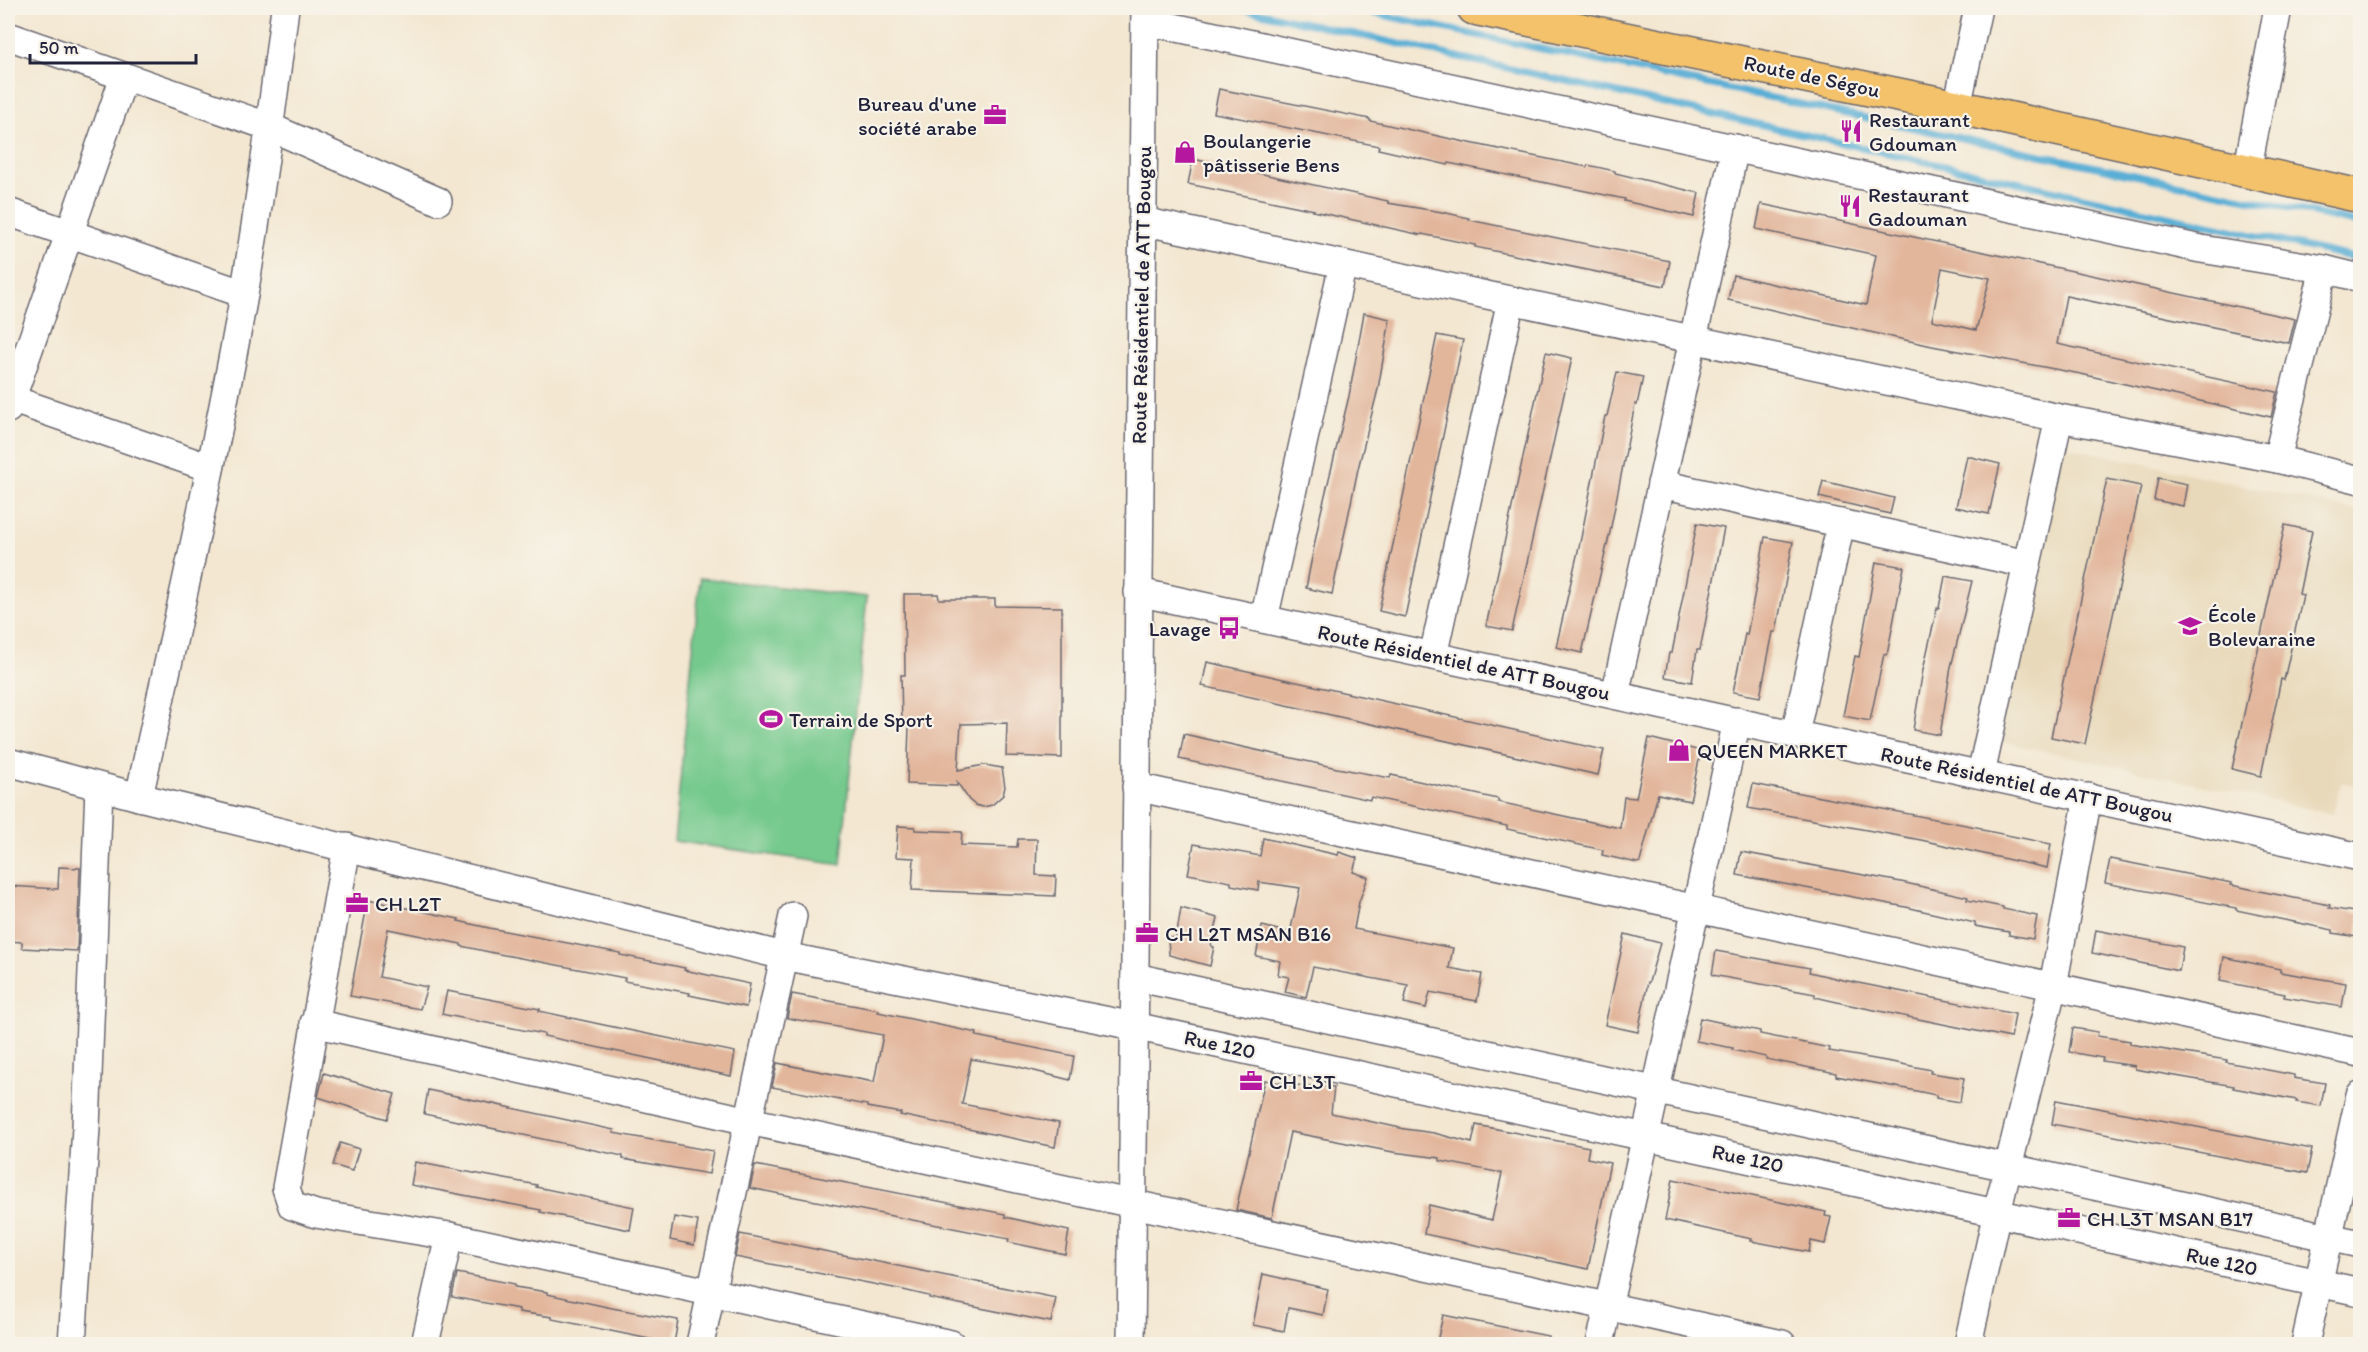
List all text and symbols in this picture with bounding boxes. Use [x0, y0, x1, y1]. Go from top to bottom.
scale bar [30, 27, 196, 65]
text: 50 m [39, 37, 79, 59]
street label: Route de Ségou [1742, 49, 1883, 103]
place label: Bureau d'une société arabe [858, 91, 977, 140]
office icon: Bureau d'une société arabe [982, 102, 1008, 128]
place label: Restaurant Gdouman [1869, 107, 1970, 156]
restaurant icon: Restaurant Gdouman [1838, 118, 1864, 144]
place label: Boulangerie pâtisserie Bens [1203, 128, 1340, 177]
shop icon: Boulangerie pâtisserie Bens [1172, 139, 1198, 165]
street label: Route Résidentiel de ATT Bougou [1126, 145, 1156, 444]
place label: Restaurant Gadouman [1868, 182, 1969, 231]
restaurant icon: Restaurant Gadouman [1837, 193, 1863, 219]
place label: École Bolevaraine [2208, 602, 2316, 651]
school or university icon: École Bolevaraine [2177, 613, 2203, 639]
bus stop icon: Lavage [1216, 615, 1242, 641]
place label: Lavage [1149, 616, 1211, 641]
street label: Route Résidentiel de ATT Bougou [1316, 619, 1613, 705]
sports icon: Terrain de Sport [758, 706, 784, 732]
place label: Terrain de Sport [789, 707, 933, 732]
shop icon: QUEEN MARKET [1666, 737, 1692, 763]
place label: QUEEN MARKET [1697, 738, 1848, 763]
street label: Route Résidentiel de ATT Bougou [1879, 741, 2176, 827]
office icon: CH L2T [344, 890, 370, 916]
place label: CH L2T [375, 891, 441, 916]
office icon: CH L2T MSAN B16 [1134, 920, 1160, 946]
place label: CH L2T MSAN B16 [1165, 921, 1331, 946]
street label: Rue 120 [1182, 1024, 1258, 1064]
office icon: CH L3T [1238, 1068, 1264, 1094]
place label: CH L3T [1269, 1069, 1336, 1094]
street label: Rue 120 [1710, 1138, 1786, 1178]
office icon: CH L3T MSAN B17 [2056, 1205, 2082, 1231]
place label: CH L3T MSAN B17 [2087, 1206, 2253, 1231]
street label: Rue 120 [2184, 1241, 2260, 1281]

